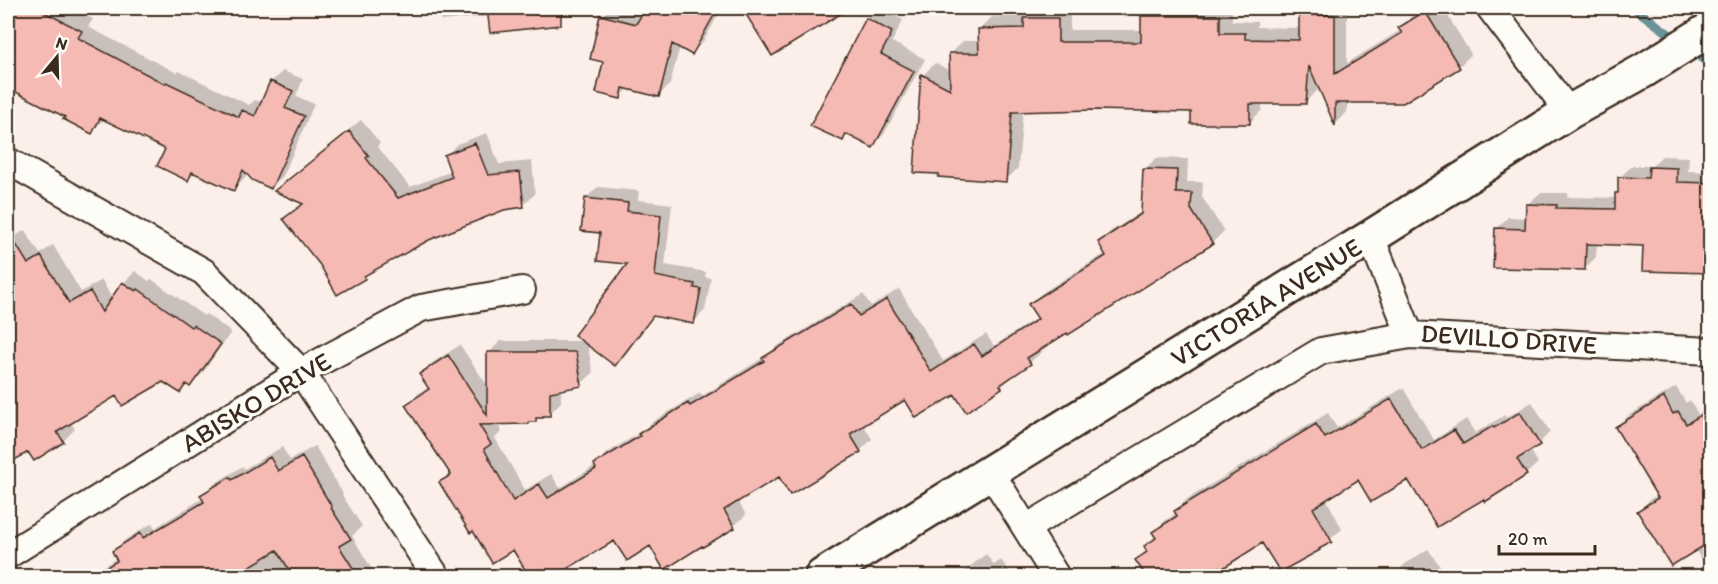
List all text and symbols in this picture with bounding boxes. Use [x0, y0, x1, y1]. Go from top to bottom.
north arrow [27, 27, 87, 87]
text: N [54, 33, 70, 54]
street label: VICTORIA AVENUE [1165, 230, 1367, 374]
street label: DEVILLO DRIVE [1420, 317, 1598, 361]
street label: ABISKO DRIVE [175, 345, 337, 459]
scale bar [1499, 518, 1595, 556]
text: 20 m [1508, 528, 1548, 550]

